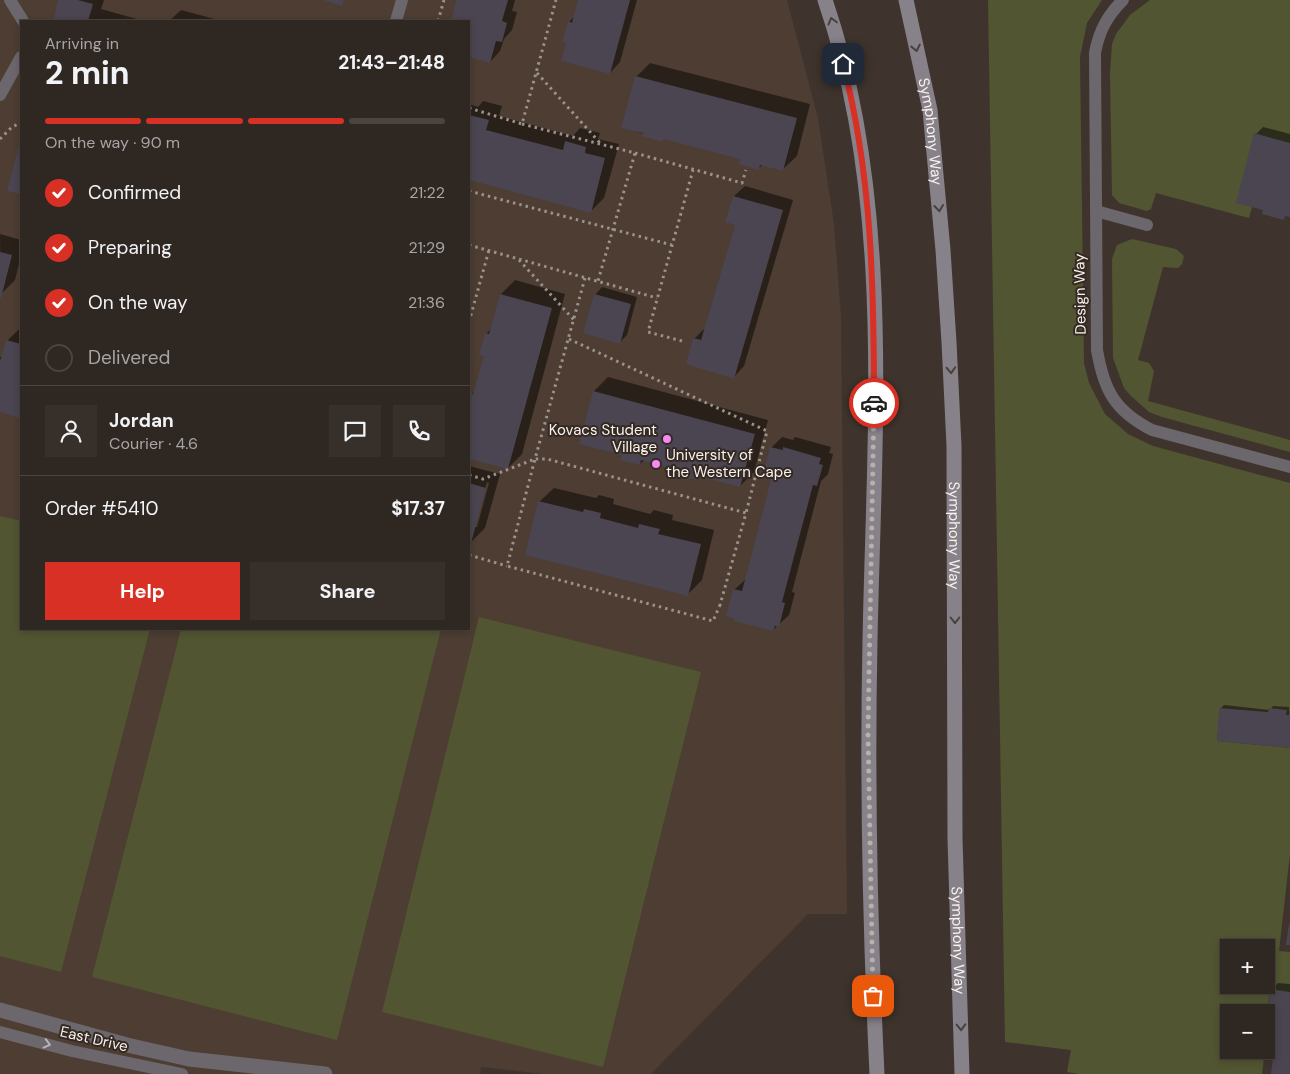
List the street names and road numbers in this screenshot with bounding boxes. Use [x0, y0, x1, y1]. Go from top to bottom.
street label: Symphony Way [913, 76, 947, 187]
street label: Design Way [1069, 253, 1091, 335]
street label: Symphony Way [944, 481, 964, 590]
street label: Symphony Way [946, 886, 970, 995]
street label: East Drive [58, 1021, 130, 1057]

